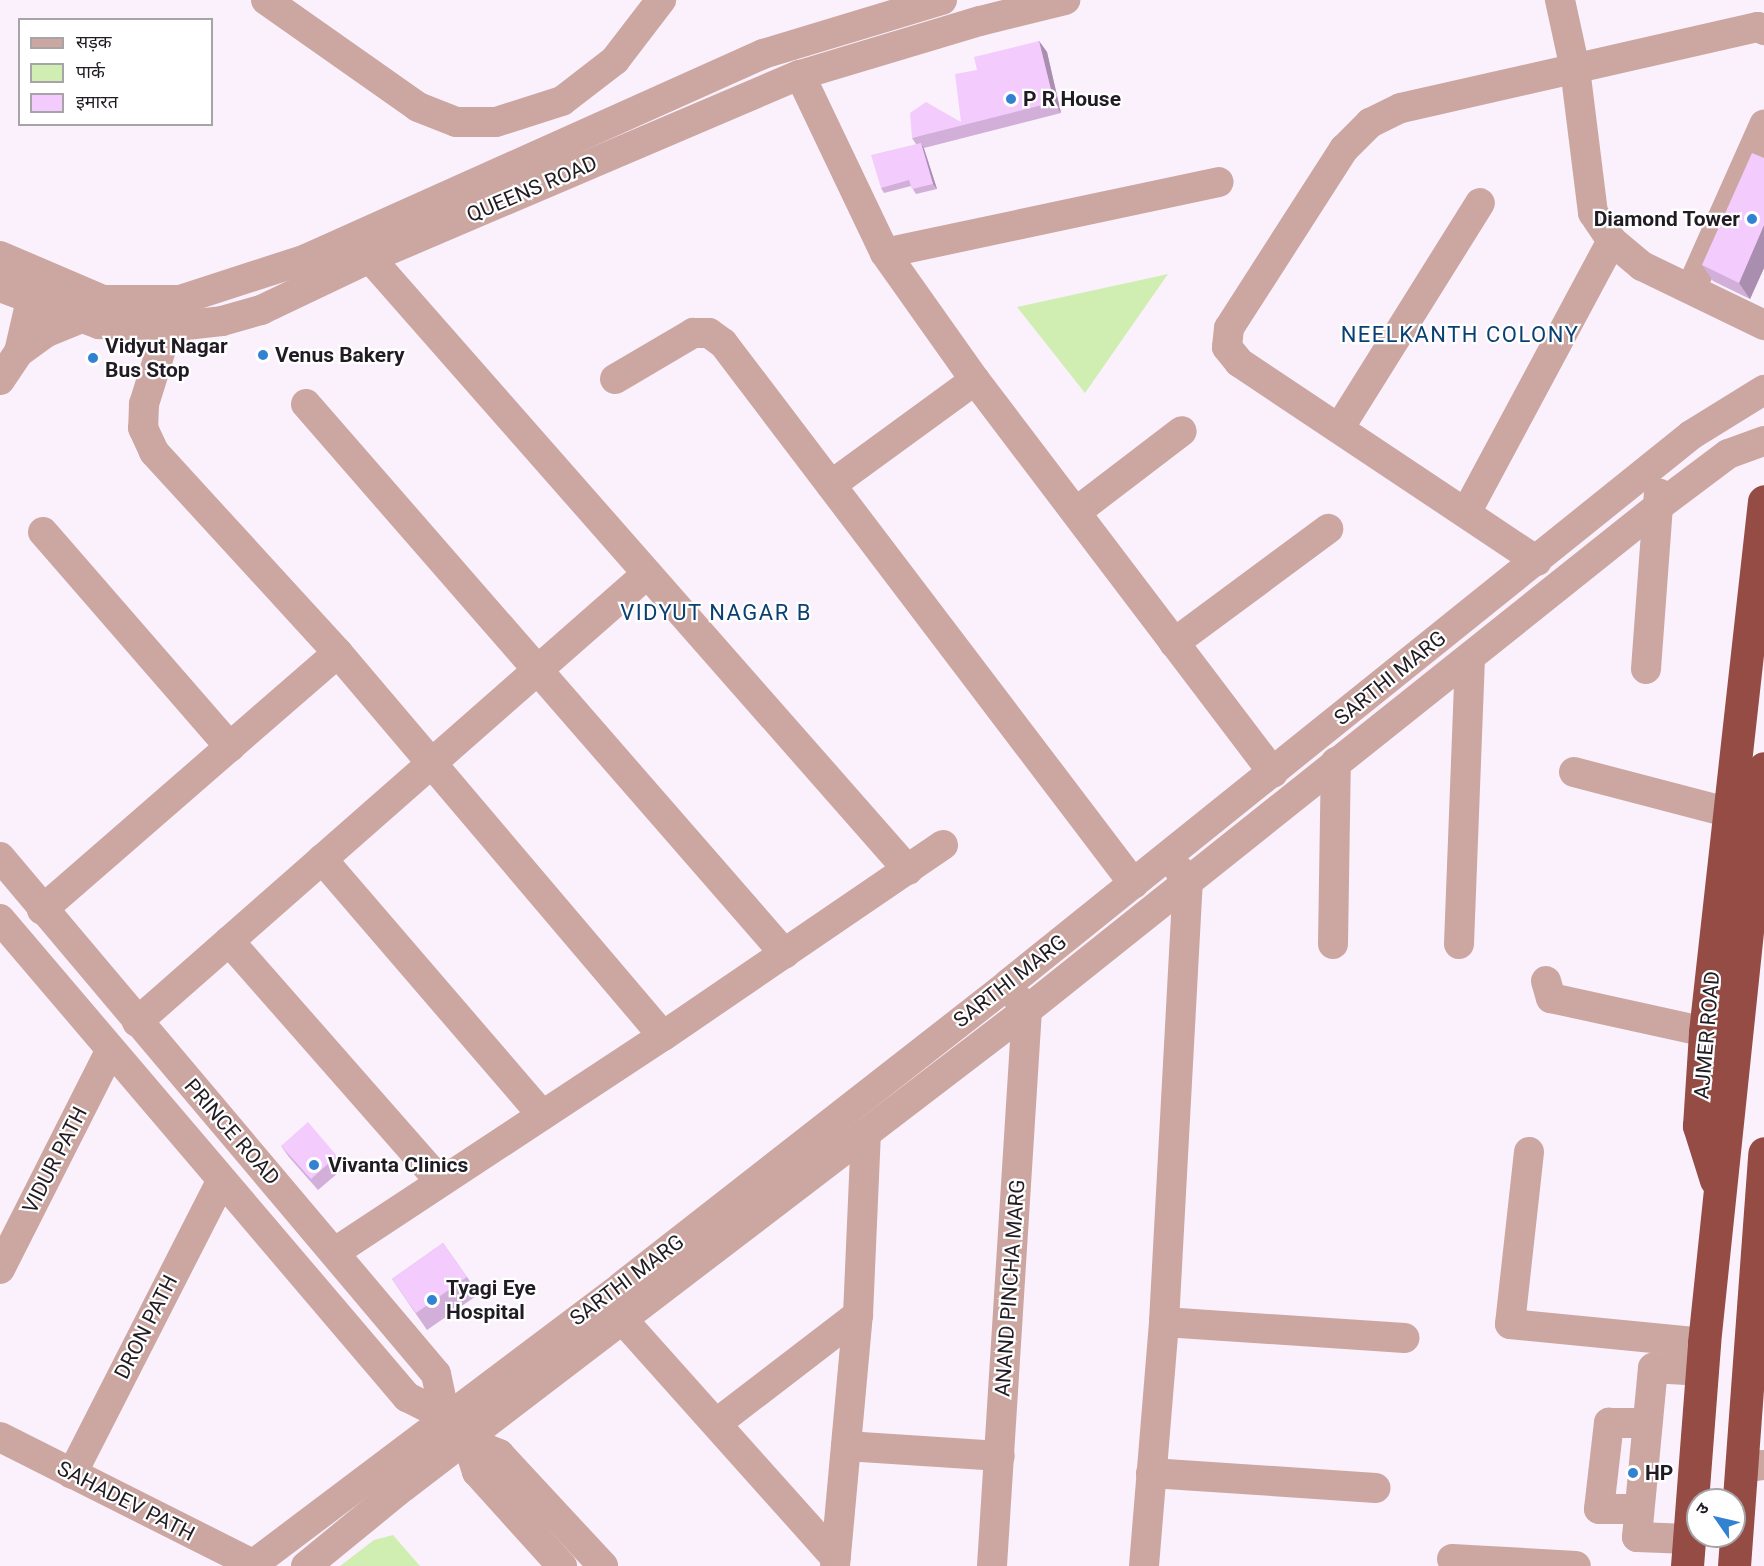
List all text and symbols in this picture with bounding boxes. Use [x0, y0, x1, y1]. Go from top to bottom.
legend [18, 18, 213, 126]
text: सड़क [76, 31, 112, 52]
text: पार्क [76, 61, 105, 82]
place label: P R House [1023, 86, 1121, 112]
text: इमारत [76, 91, 118, 112]
marker: P R House [1004, 92, 1018, 106]
street label: QUEENS ROAD [463, 150, 601, 228]
place label: Diamond Tower [1593, 206, 1740, 232]
marker: Diamond Tower [1745, 212, 1759, 226]
district label: NEELKANTH COLONY [1341, 322, 1579, 348]
place label: Vidyut Nagar Bus Stop [105, 333, 228, 383]
place label: Venus Bakery [275, 342, 405, 368]
marker: Venus Bakery [256, 348, 270, 362]
marker: Vidyut Nagar Bus Stop [86, 351, 100, 365]
district label: VIDYUT NAGAR B [620, 600, 812, 626]
street label: SARTHI MARG [1329, 625, 1451, 731]
street label: SARTHI MARG [949, 929, 1071, 1033]
street label: AJMER ROAD [1689, 970, 1725, 1100]
street label: PRINCE ROAD [179, 1074, 285, 1190]
street label: VIDUR PATH [17, 1102, 93, 1218]
place label: Vivanta Clinics [328, 1152, 468, 1178]
marker: Vivanta Clinics [305, 1156, 323, 1174]
street label: ANAND PINCHA MARG [990, 1179, 1030, 1397]
street label: SARTHI MARG [565, 1229, 689, 1331]
street label: DRON PATH [109, 1271, 183, 1383]
place label: Tyagi Eye Hospital [446, 1275, 536, 1325]
marker: Tyagi Eye Hospital [423, 1291, 441, 1309]
street label: SAHADEV PATH [53, 1455, 199, 1547]
place label: HP [1645, 1460, 1673, 1486]
marker: HP [1626, 1466, 1640, 1480]
north arrow [1686, 1488, 1746, 1548]
text: उ [1692, 1500, 1713, 1518]

